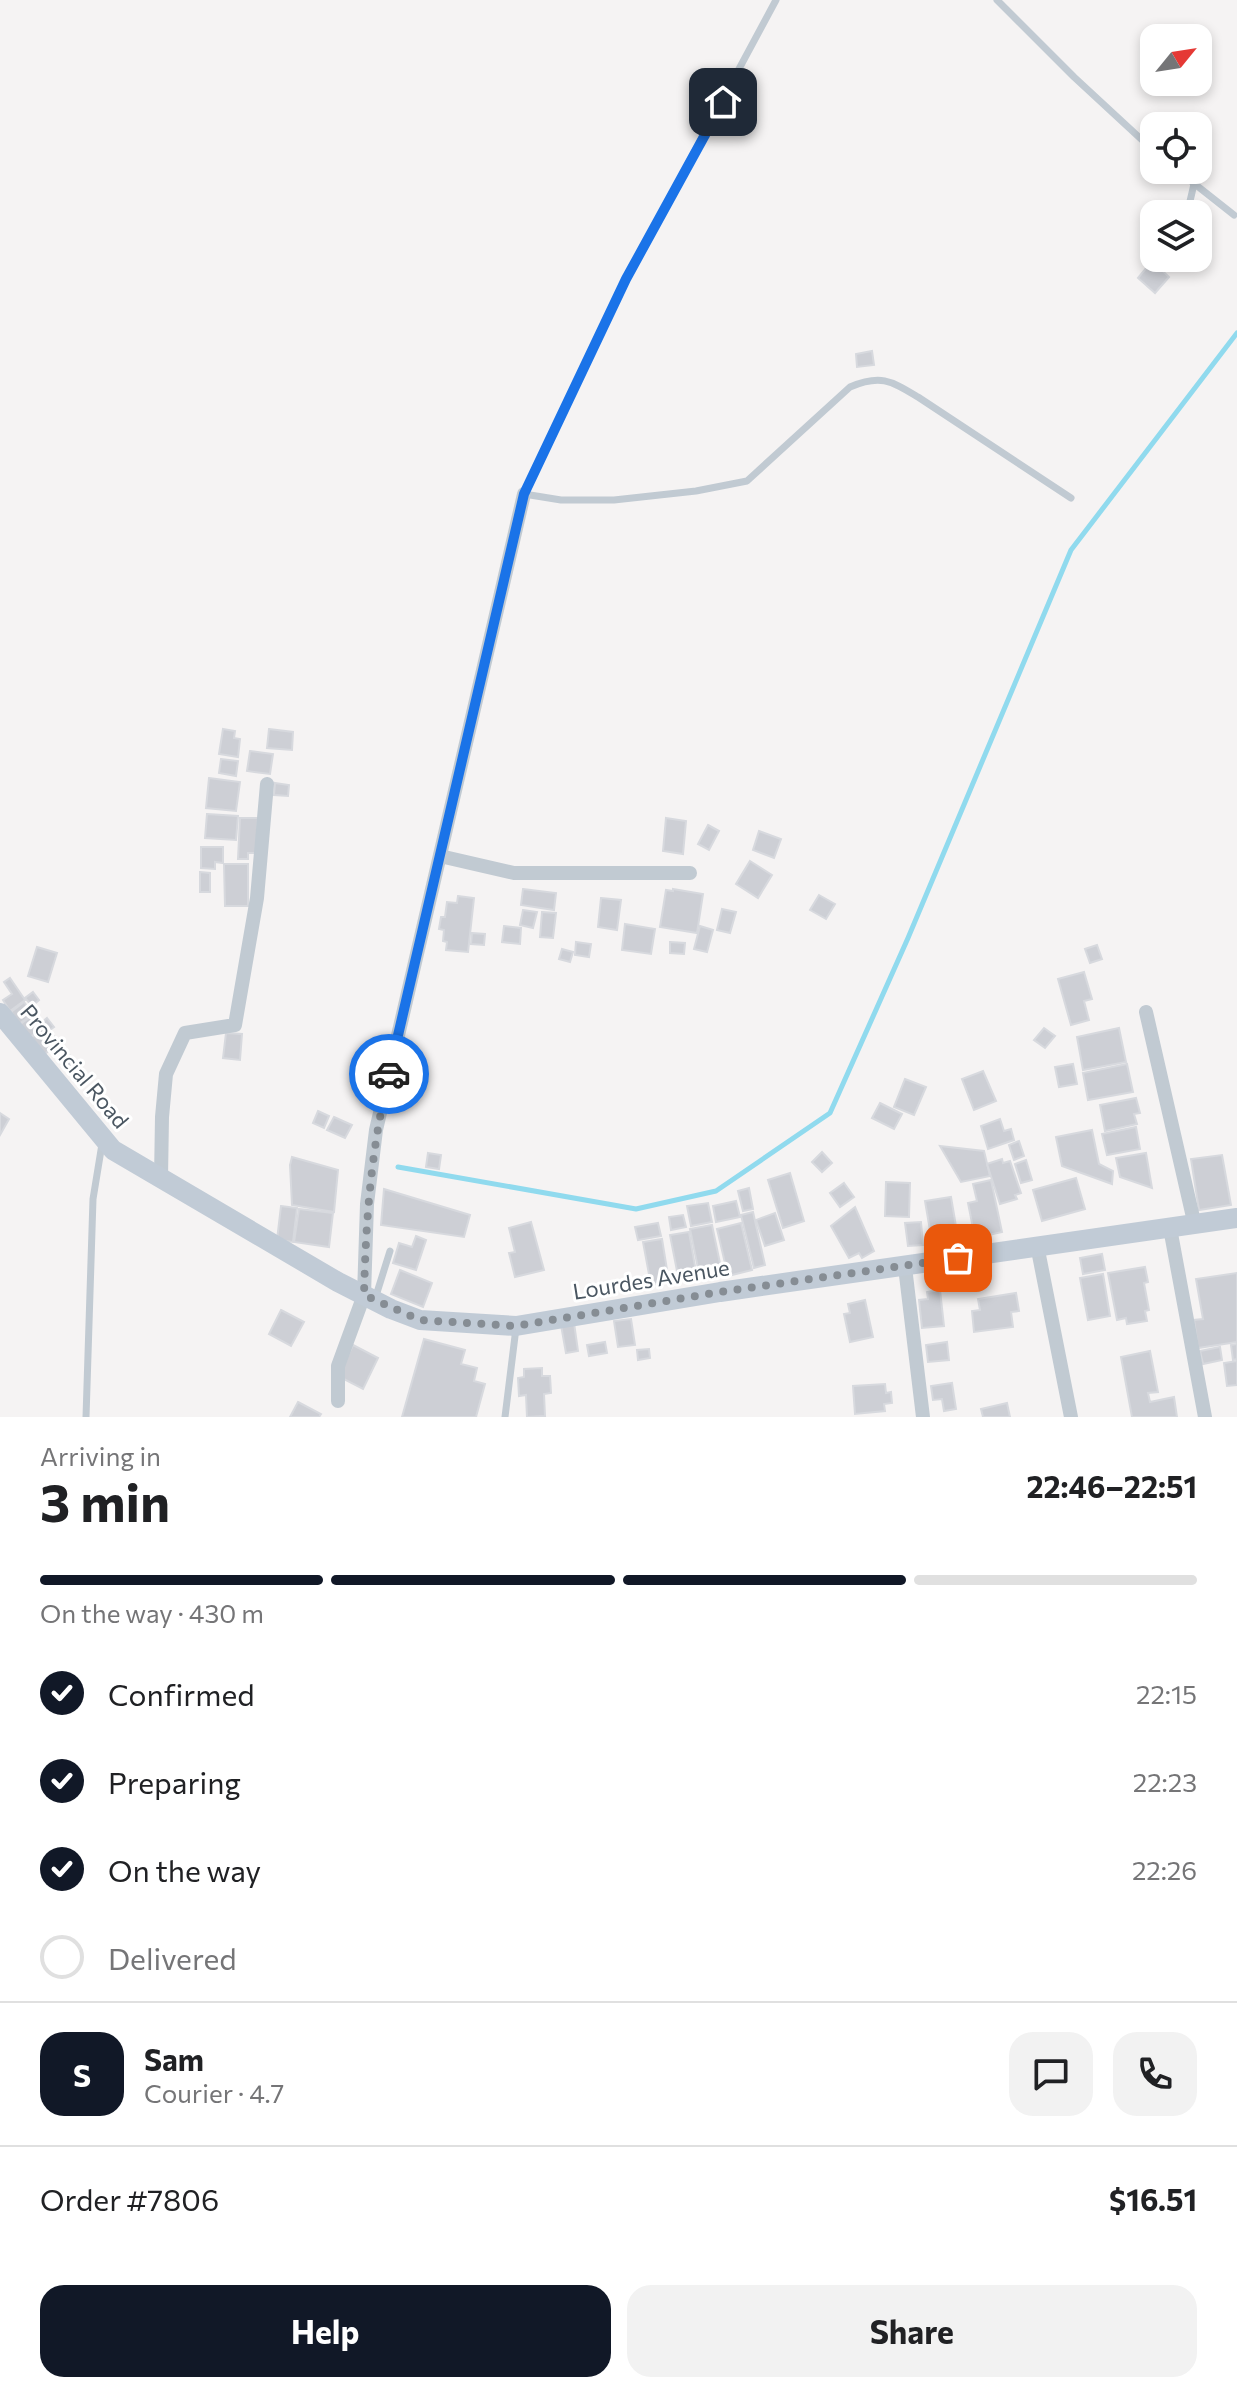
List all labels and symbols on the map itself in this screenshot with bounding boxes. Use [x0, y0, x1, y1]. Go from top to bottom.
north arrow [1140, 24, 1212, 96]
pin [689, 68, 757, 136]
street label: Provincial Road [15, 998, 135, 1134]
courier [349, 1034, 429, 1114]
pin [924, 1224, 992, 1292]
street label: Lourdes Avenue [571, 1253, 731, 1305]

